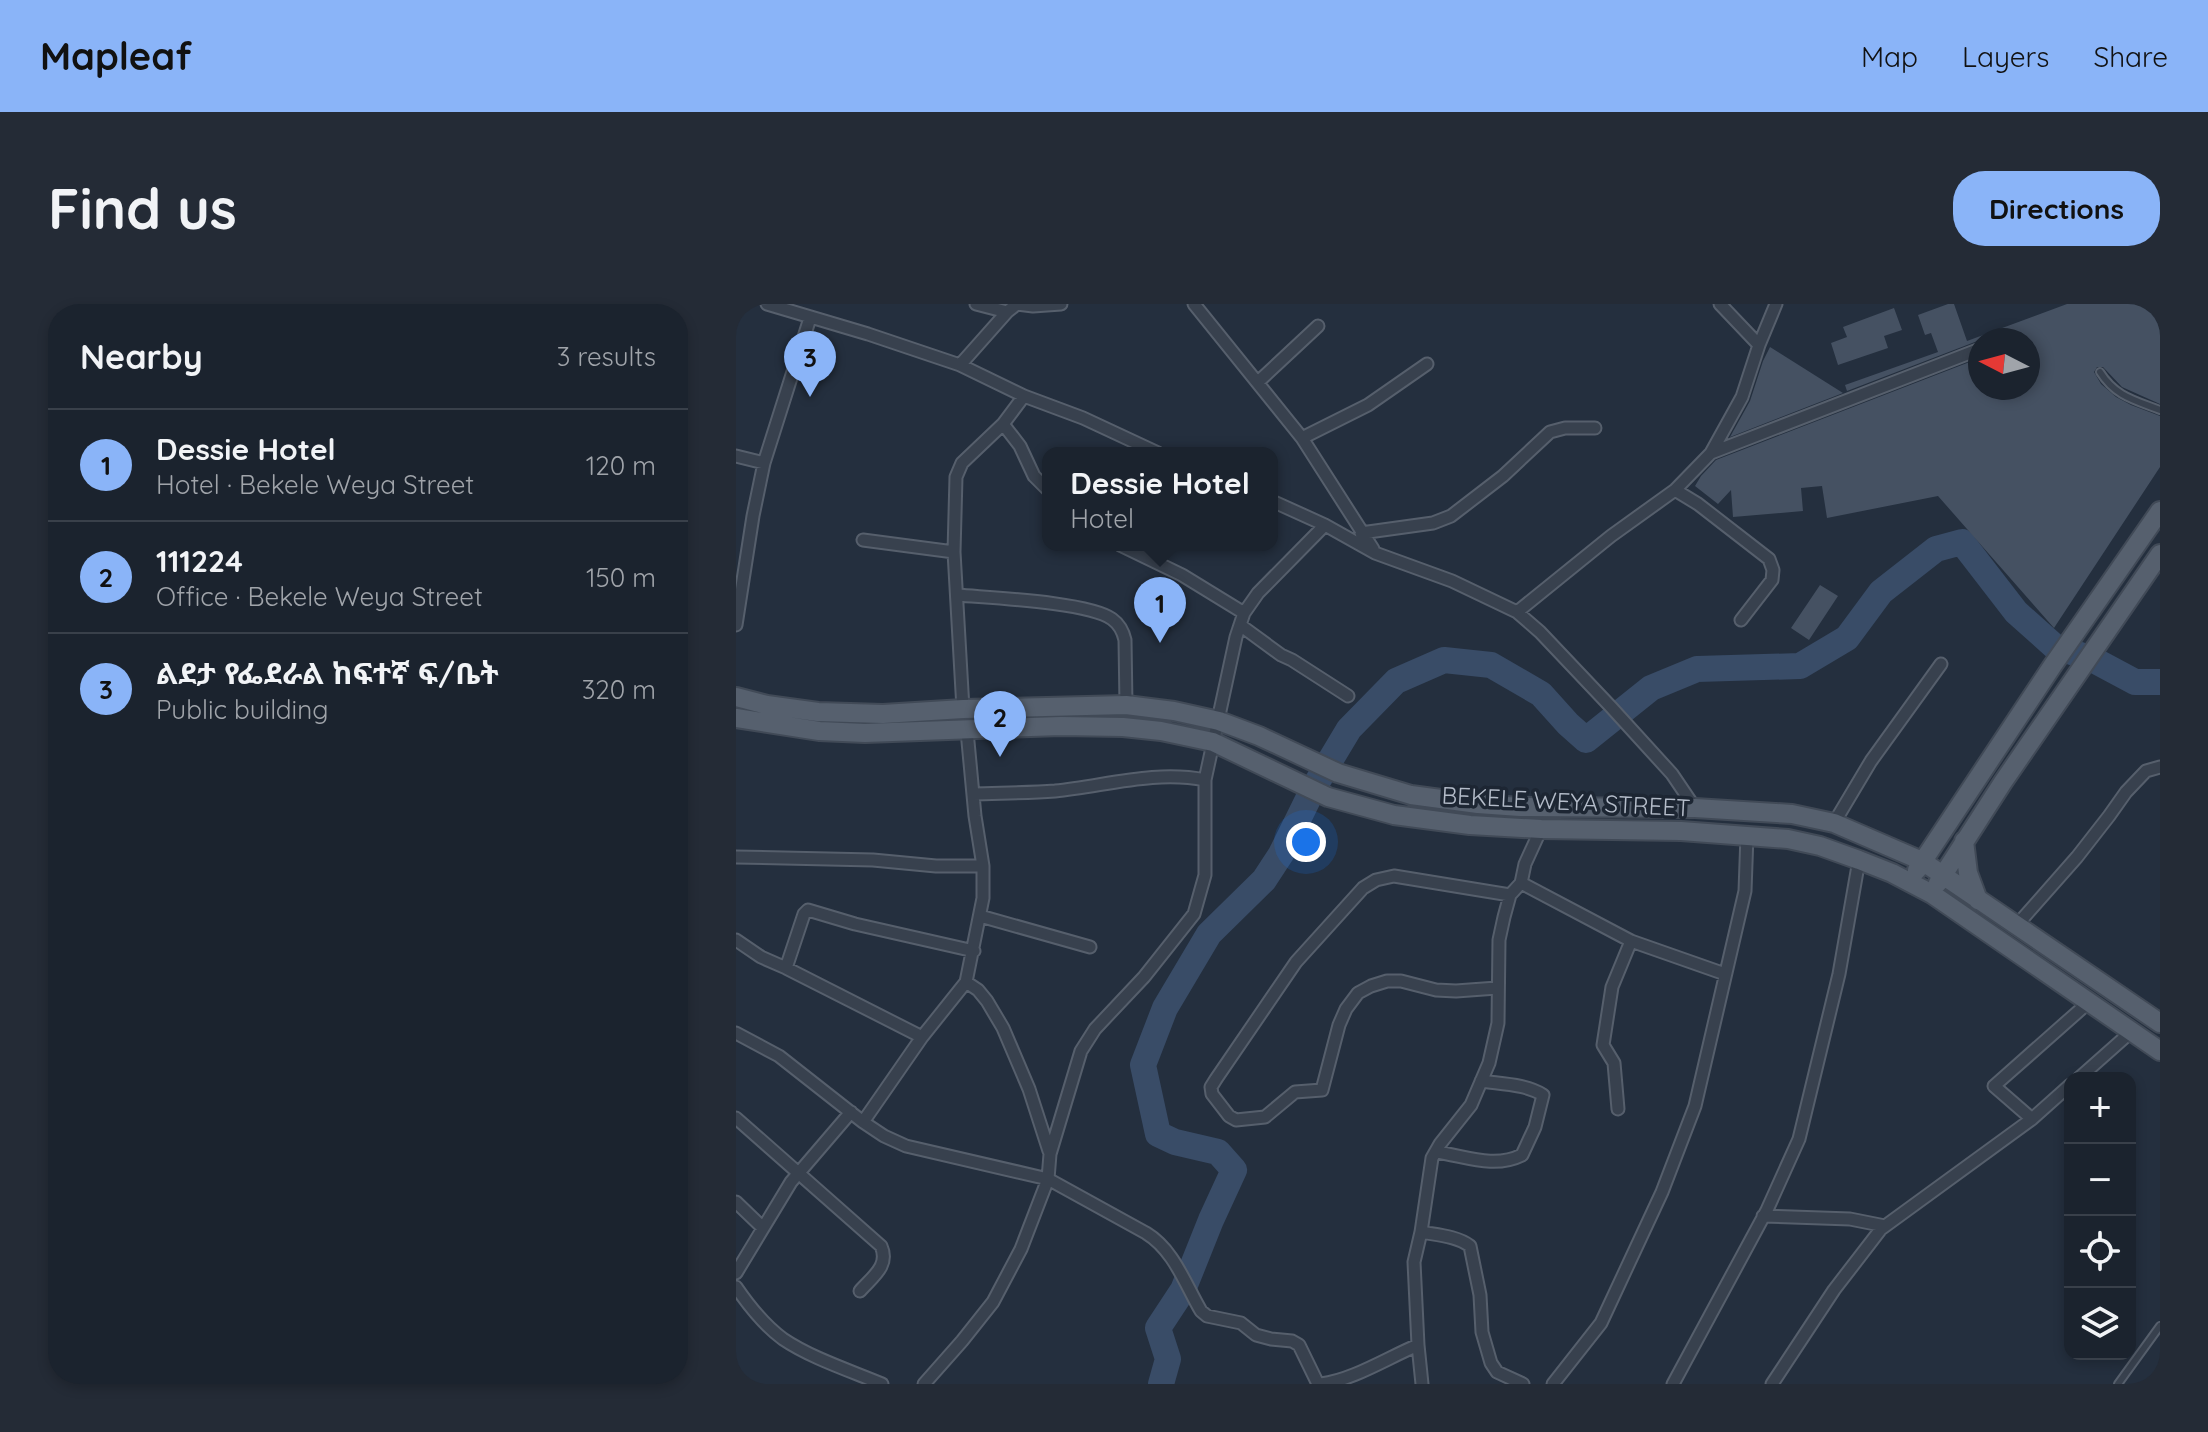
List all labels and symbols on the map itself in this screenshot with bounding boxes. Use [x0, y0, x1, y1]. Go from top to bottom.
north arrow [1968, 328, 2040, 400]
pin: 3 [784, 331, 836, 397]
pin: 1 [1134, 577, 1186, 643]
pin: 2 [974, 691, 1026, 757]
street label: BEKELE WEYA STREET [1441, 780, 1691, 823]
your location [1286, 822, 1326, 862]

